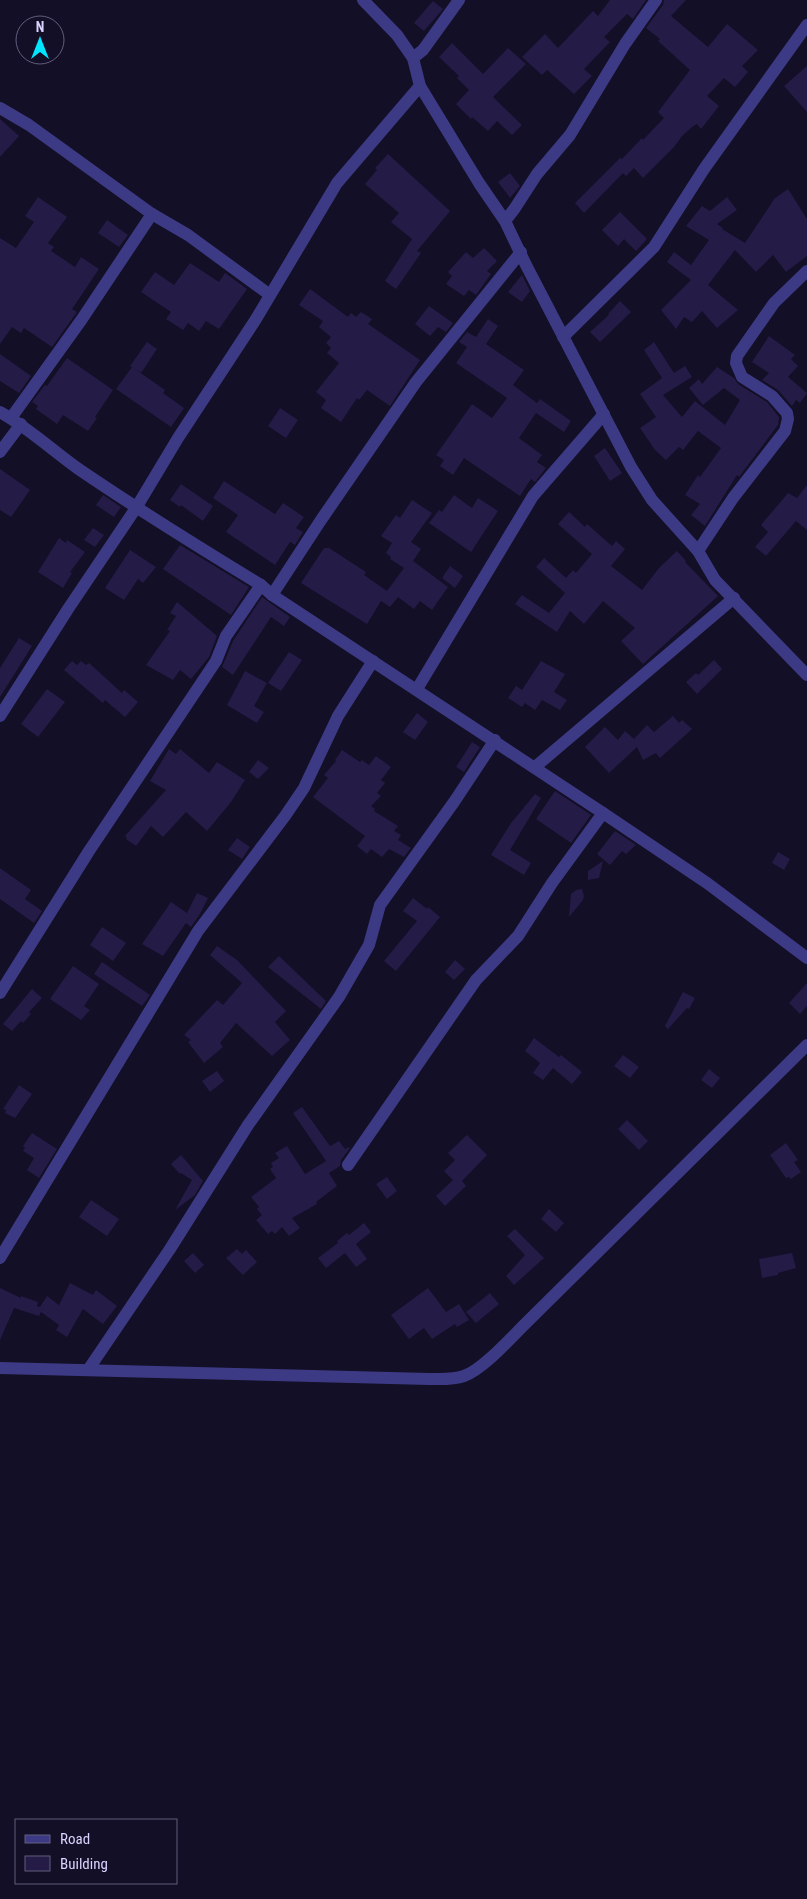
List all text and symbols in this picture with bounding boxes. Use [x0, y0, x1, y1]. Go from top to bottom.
north arrow [15, 15, 65, 65]
text: N [36, 19, 44, 35]
legend [15, 1819, 178, 1884]
text: Road [60, 1830, 90, 1848]
text: Building [60, 1855, 108, 1873]

